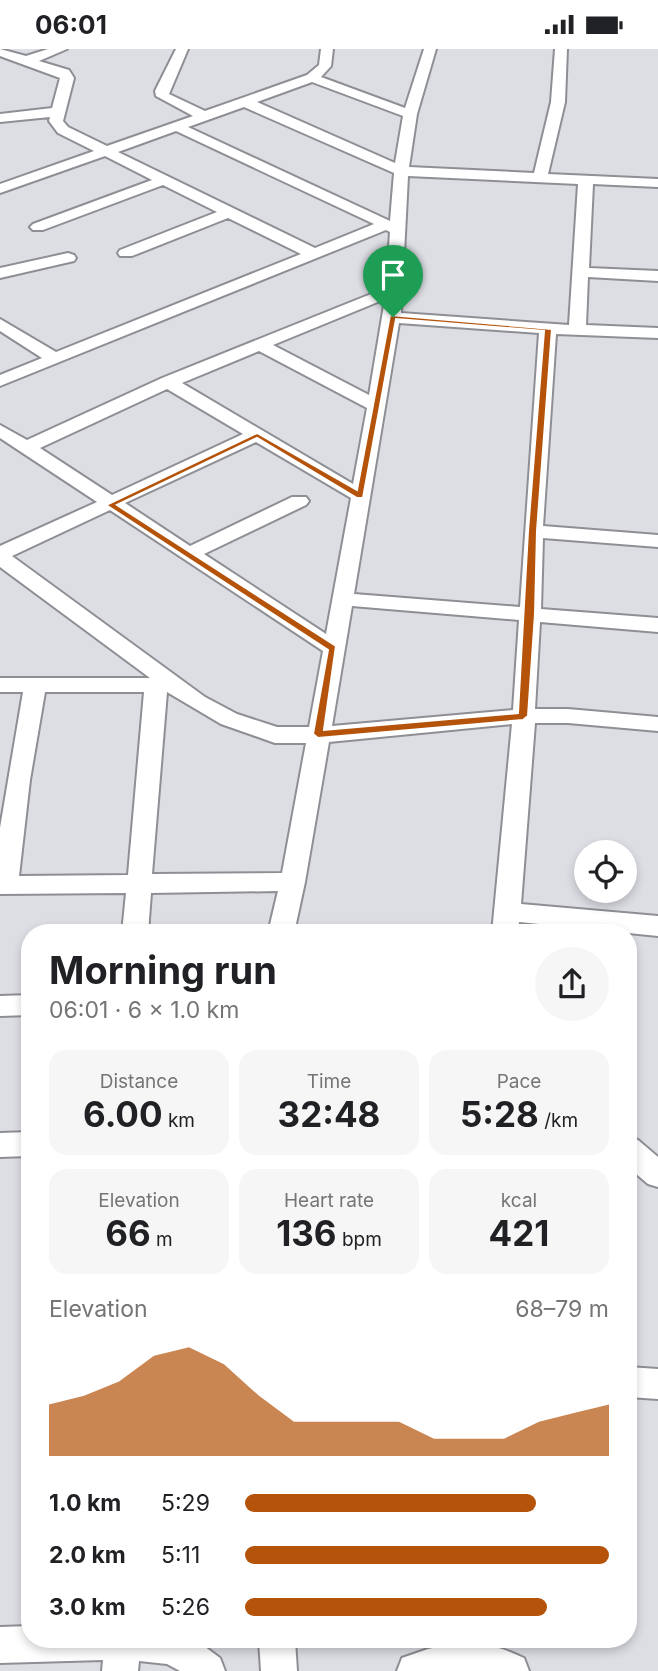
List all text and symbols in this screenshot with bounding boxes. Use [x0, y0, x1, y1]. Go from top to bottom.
text: 06:01 [35, 9, 107, 40]
pin [363, 245, 423, 317]
icon: arrive [374, 256, 412, 294]
map controls [574, 840, 637, 903]
button: locate [574, 840, 637, 903]
text: Morning run [49, 947, 277, 993]
button: share [535, 947, 609, 1021]
text: 06:01 · 6 × 1.0 km [49, 996, 239, 1024]
text: Distance [100, 1070, 178, 1093]
text: Time [307, 1070, 351, 1093]
text: Pace [497, 1070, 541, 1093]
text: 6.00 [83, 1093, 163, 1135]
text: 32:48 [278, 1093, 380, 1135]
text: 5:28 [460, 1093, 539, 1135]
text: km [163, 1109, 195, 1132]
text: /km [539, 1109, 578, 1132]
text: Elevation [98, 1189, 180, 1212]
text: Heart rate [284, 1189, 374, 1212]
text: kcal [501, 1189, 537, 1212]
text: 66 [105, 1212, 151, 1254]
text: 136 [276, 1212, 337, 1254]
text: 421 [489, 1212, 549, 1254]
text: m [151, 1228, 173, 1251]
text: bpm [337, 1228, 382, 1251]
text: Elevation [49, 1295, 148, 1323]
text: 68–79 m [515, 1295, 609, 1323]
text: 1.0 km [49, 1489, 121, 1517]
text: 5:29 [161, 1489, 210, 1517]
text: 2.0 km [49, 1541, 126, 1569]
text: 5:11 [161, 1541, 200, 1569]
text: 3.0 km [49, 1593, 126, 1621]
text: 5:26 [161, 1593, 210, 1621]

